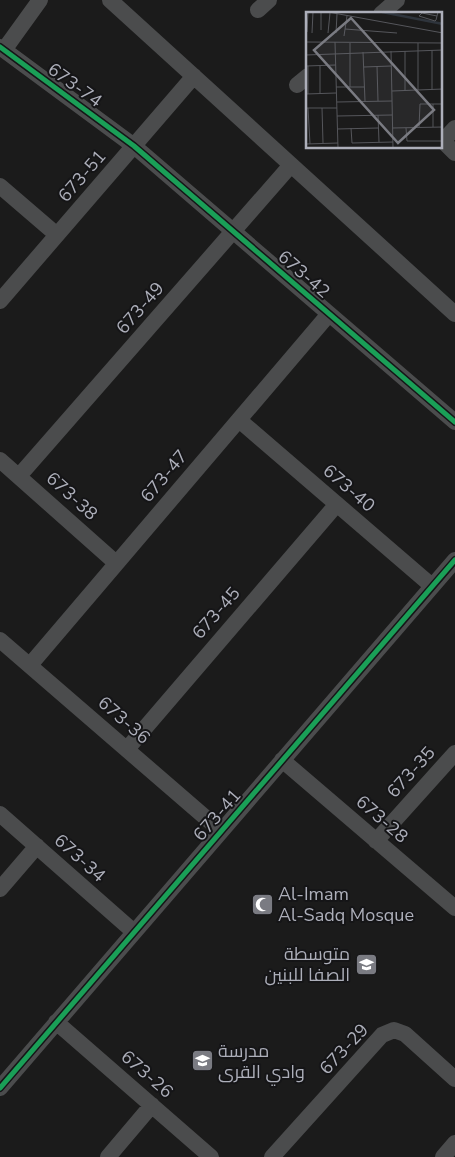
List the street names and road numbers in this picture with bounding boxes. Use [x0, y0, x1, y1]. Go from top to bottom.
street label: 673-74 [43, 57, 107, 113]
street label: 673-51 [53, 145, 111, 207]
street label: 673-42 [273, 245, 335, 303]
street label: 673-49 [111, 277, 169, 339]
street label: 673-47 [135, 445, 193, 507]
street label: 673-40 [318, 459, 380, 517]
street label: 673-38 [41, 466, 103, 526]
street label: 673-45 [187, 582, 245, 644]
street label: 673-36 [93, 691, 155, 749]
street label: 673-35 [381, 741, 441, 803]
street label: 673-41 [188, 784, 246, 846]
street label: 673-28 [351, 790, 413, 848]
street label: 673-34 [49, 828, 111, 888]
street label: 673-29 [314, 1018, 374, 1080]
street label: 673-26 [116, 1045, 178, 1103]

